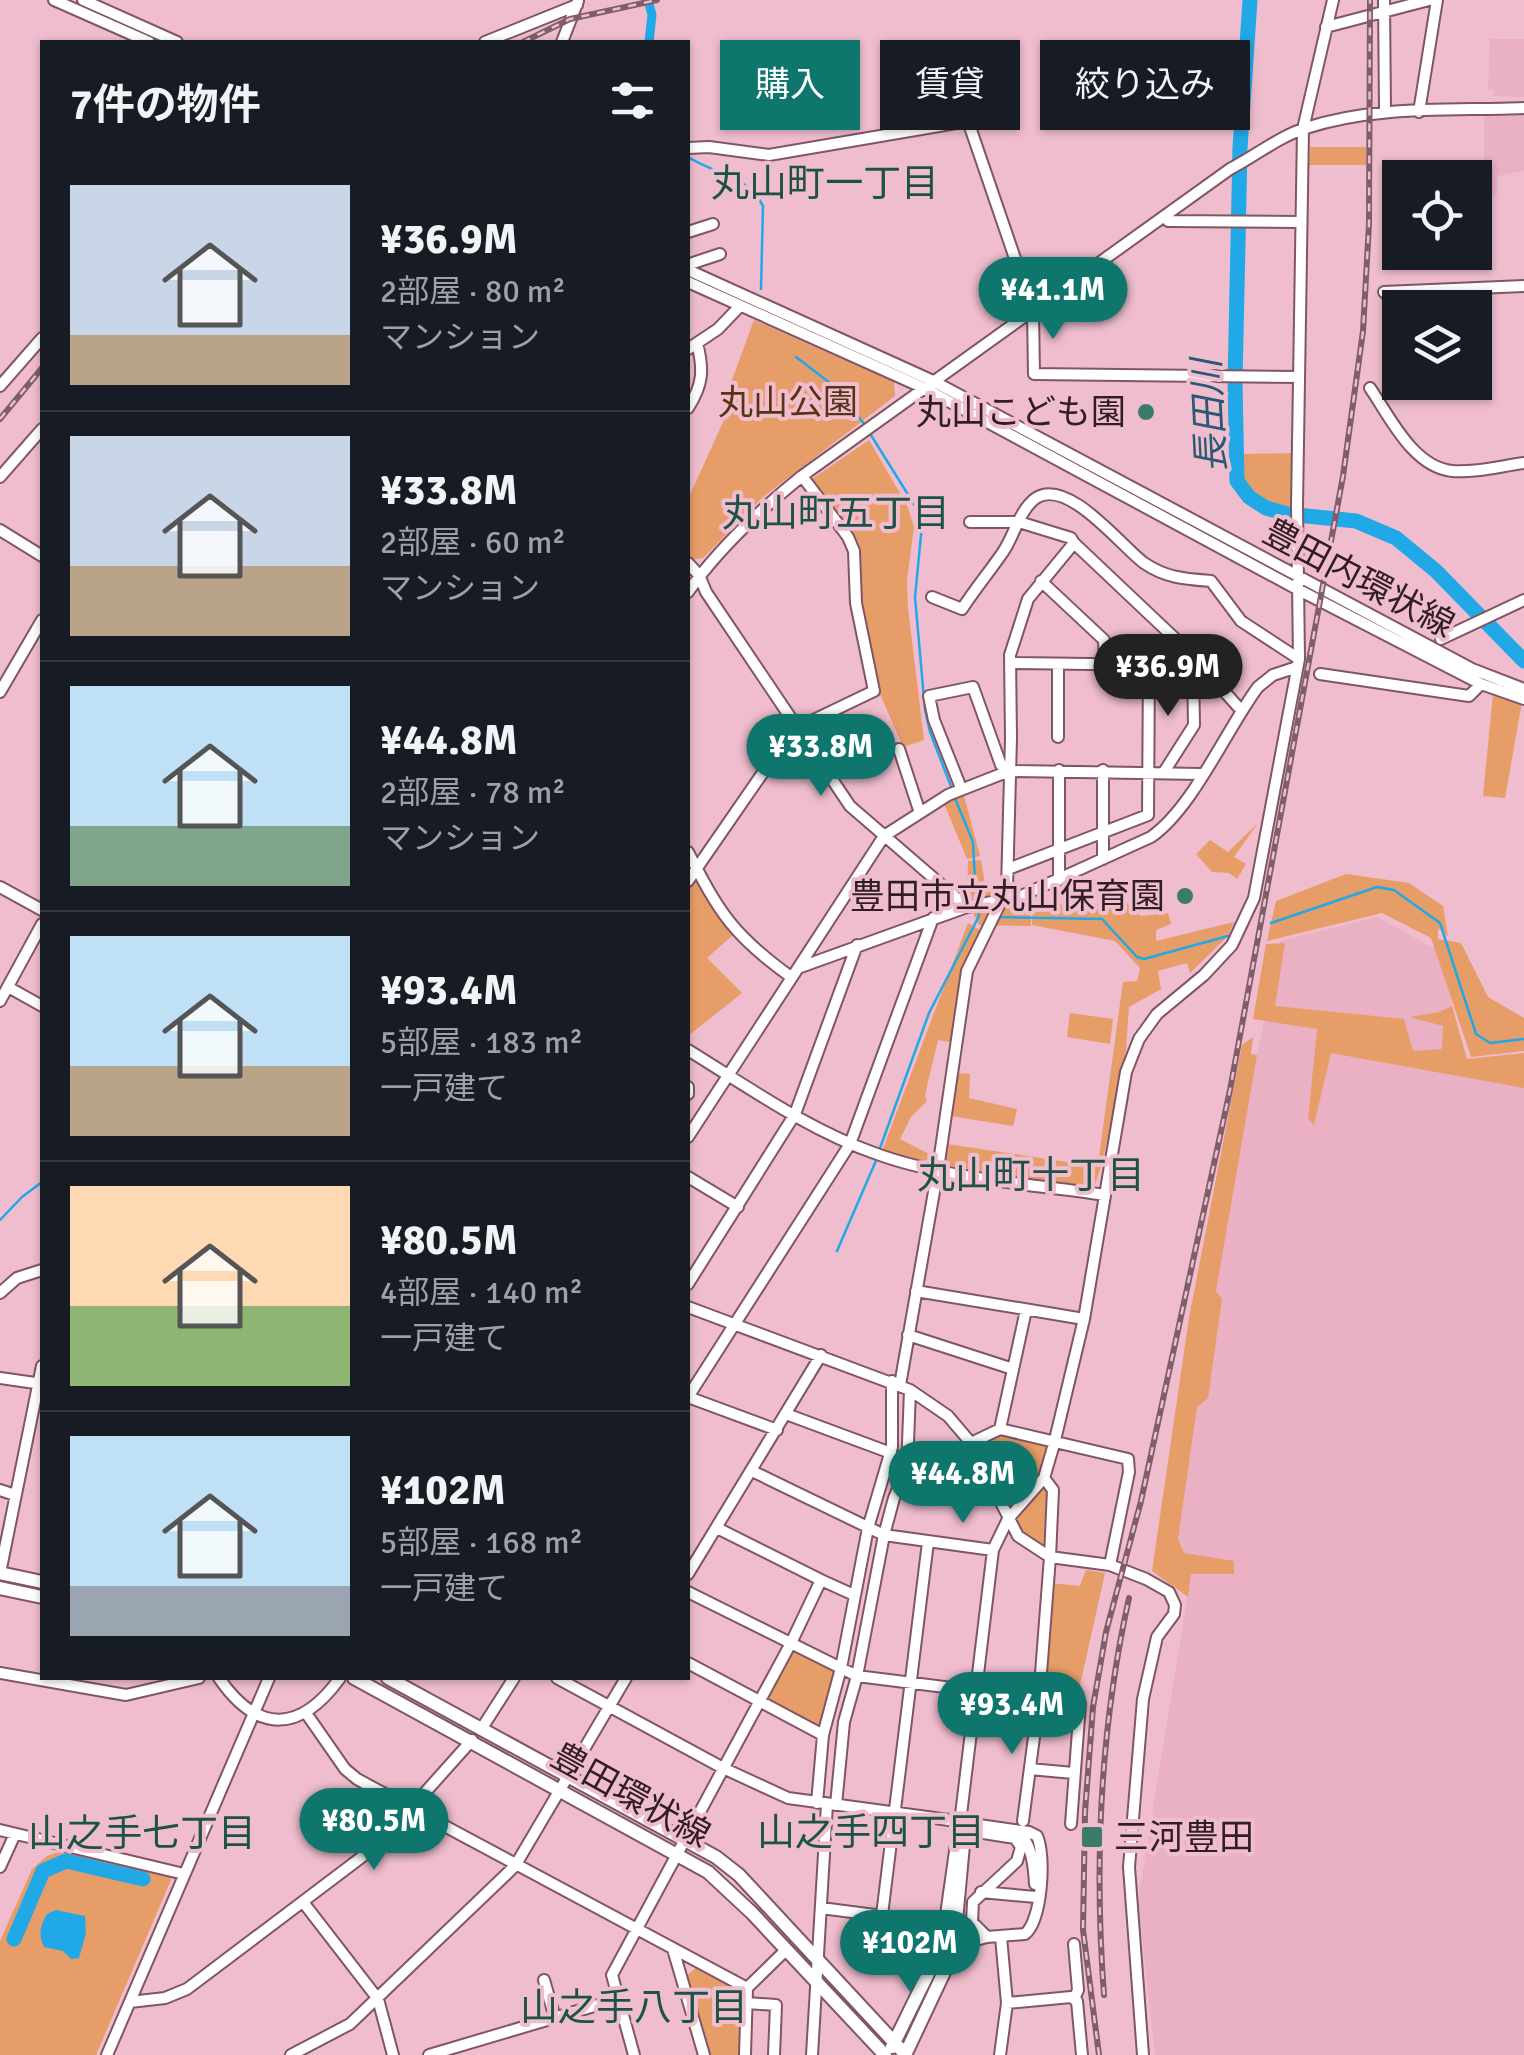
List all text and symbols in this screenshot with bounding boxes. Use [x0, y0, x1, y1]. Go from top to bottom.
chip: 購入 [720, 40, 860, 130]
chip: 賃貸 [880, 40, 1020, 130]
chip: 絞り込み [1040, 40, 1250, 130]
icon: filters [605, 73, 660, 128]
text: 7件の物件 [70, 80, 261, 131]
district label: 丸山町一丁目 [711, 160, 939, 207]
map controls [1382, 160, 1492, 400]
button: locate [1382, 160, 1492, 270]
text: ¥36.9M [380, 214, 518, 265]
icon: home [150, 225, 270, 345]
pin: ¥41.1M [972, 257, 1134, 342]
text: ¥41.1M [1001, 270, 1105, 309]
text: 2部屋 · 80 m² [380, 272, 566, 311]
button: layers [1382, 290, 1492, 400]
text: マンション [380, 318, 540, 357]
water label: 長田川 [1183, 354, 1236, 474]
park label: 丸山公園 [718, 381, 858, 424]
place label: 丸山こども園 [916, 391, 1126, 434]
marker: 丸山こども園 [1135, 401, 1157, 423]
text: ¥33.8M [380, 465, 518, 516]
icon: home [150, 476, 270, 596]
district label: 丸山町五丁目 [722, 490, 950, 537]
street label: 豊田内環状線 [1256, 510, 1462, 647]
text: 2部屋 · 60 m² [380, 523, 566, 562]
text: マンション [380, 569, 540, 608]
pin: ¥36.9M [1087, 634, 1249, 719]
text: ¥36.9M [1116, 647, 1220, 686]
pin: ¥33.8M [740, 714, 902, 799]
text: ¥44.8M [380, 715, 518, 766]
icon: home [150, 726, 270, 846]
text: ¥33.8M [769, 727, 873, 766]
text: 2部屋 · 78 m² [380, 773, 566, 812]
text: マンション [380, 819, 540, 858]
place label: 豊田市立丸山保育園 [850, 875, 1165, 918]
marker: 豊田市立丸山保育園 [1174, 885, 1196, 907]
text: ¥93.4M [380, 965, 518, 1016]
icon: home [150, 976, 270, 1096]
text: 5部屋 · 183 m² [380, 1023, 583, 1062]
text: 一戸建て [380, 1069, 508, 1108]
district label: 丸山町十丁目 [917, 1152, 1145, 1199]
text: ¥80.5M [380, 1215, 518, 1266]
icon: home [150, 1226, 270, 1346]
text: 4部屋 · 140 m² [380, 1273, 583, 1312]
text: 一戸建て [380, 1319, 508, 1358]
pin: ¥44.8M [882, 1441, 1044, 1526]
text: ¥44.8M [911, 1454, 1015, 1493]
text: ¥102M [380, 1465, 506, 1516]
icon: home [150, 1476, 270, 1596]
text: 5部屋 · 168 m² [380, 1523, 583, 1562]
text: 一戸建て [380, 1569, 508, 1608]
pin: ¥93.4M [931, 1672, 1093, 1757]
text: ¥93.4M [960, 1685, 1064, 1724]
street label: 豊田環状線 [544, 1734, 718, 1857]
pin: ¥80.5M [293, 1788, 455, 1873]
text: ¥80.5M [322, 1801, 426, 1840]
district label: 山之手四丁目 [757, 1809, 985, 1856]
district label: 山之手七丁目 [28, 1810, 256, 1857]
place label: 三河豊田 [1114, 1816, 1254, 1859]
marker: 三河豊田 [1079, 1824, 1105, 1850]
pin: ¥102M [840, 1910, 980, 1995]
text: ¥102M [862, 1923, 958, 1962]
district label: 山之手八丁目 [520, 1984, 748, 2031]

